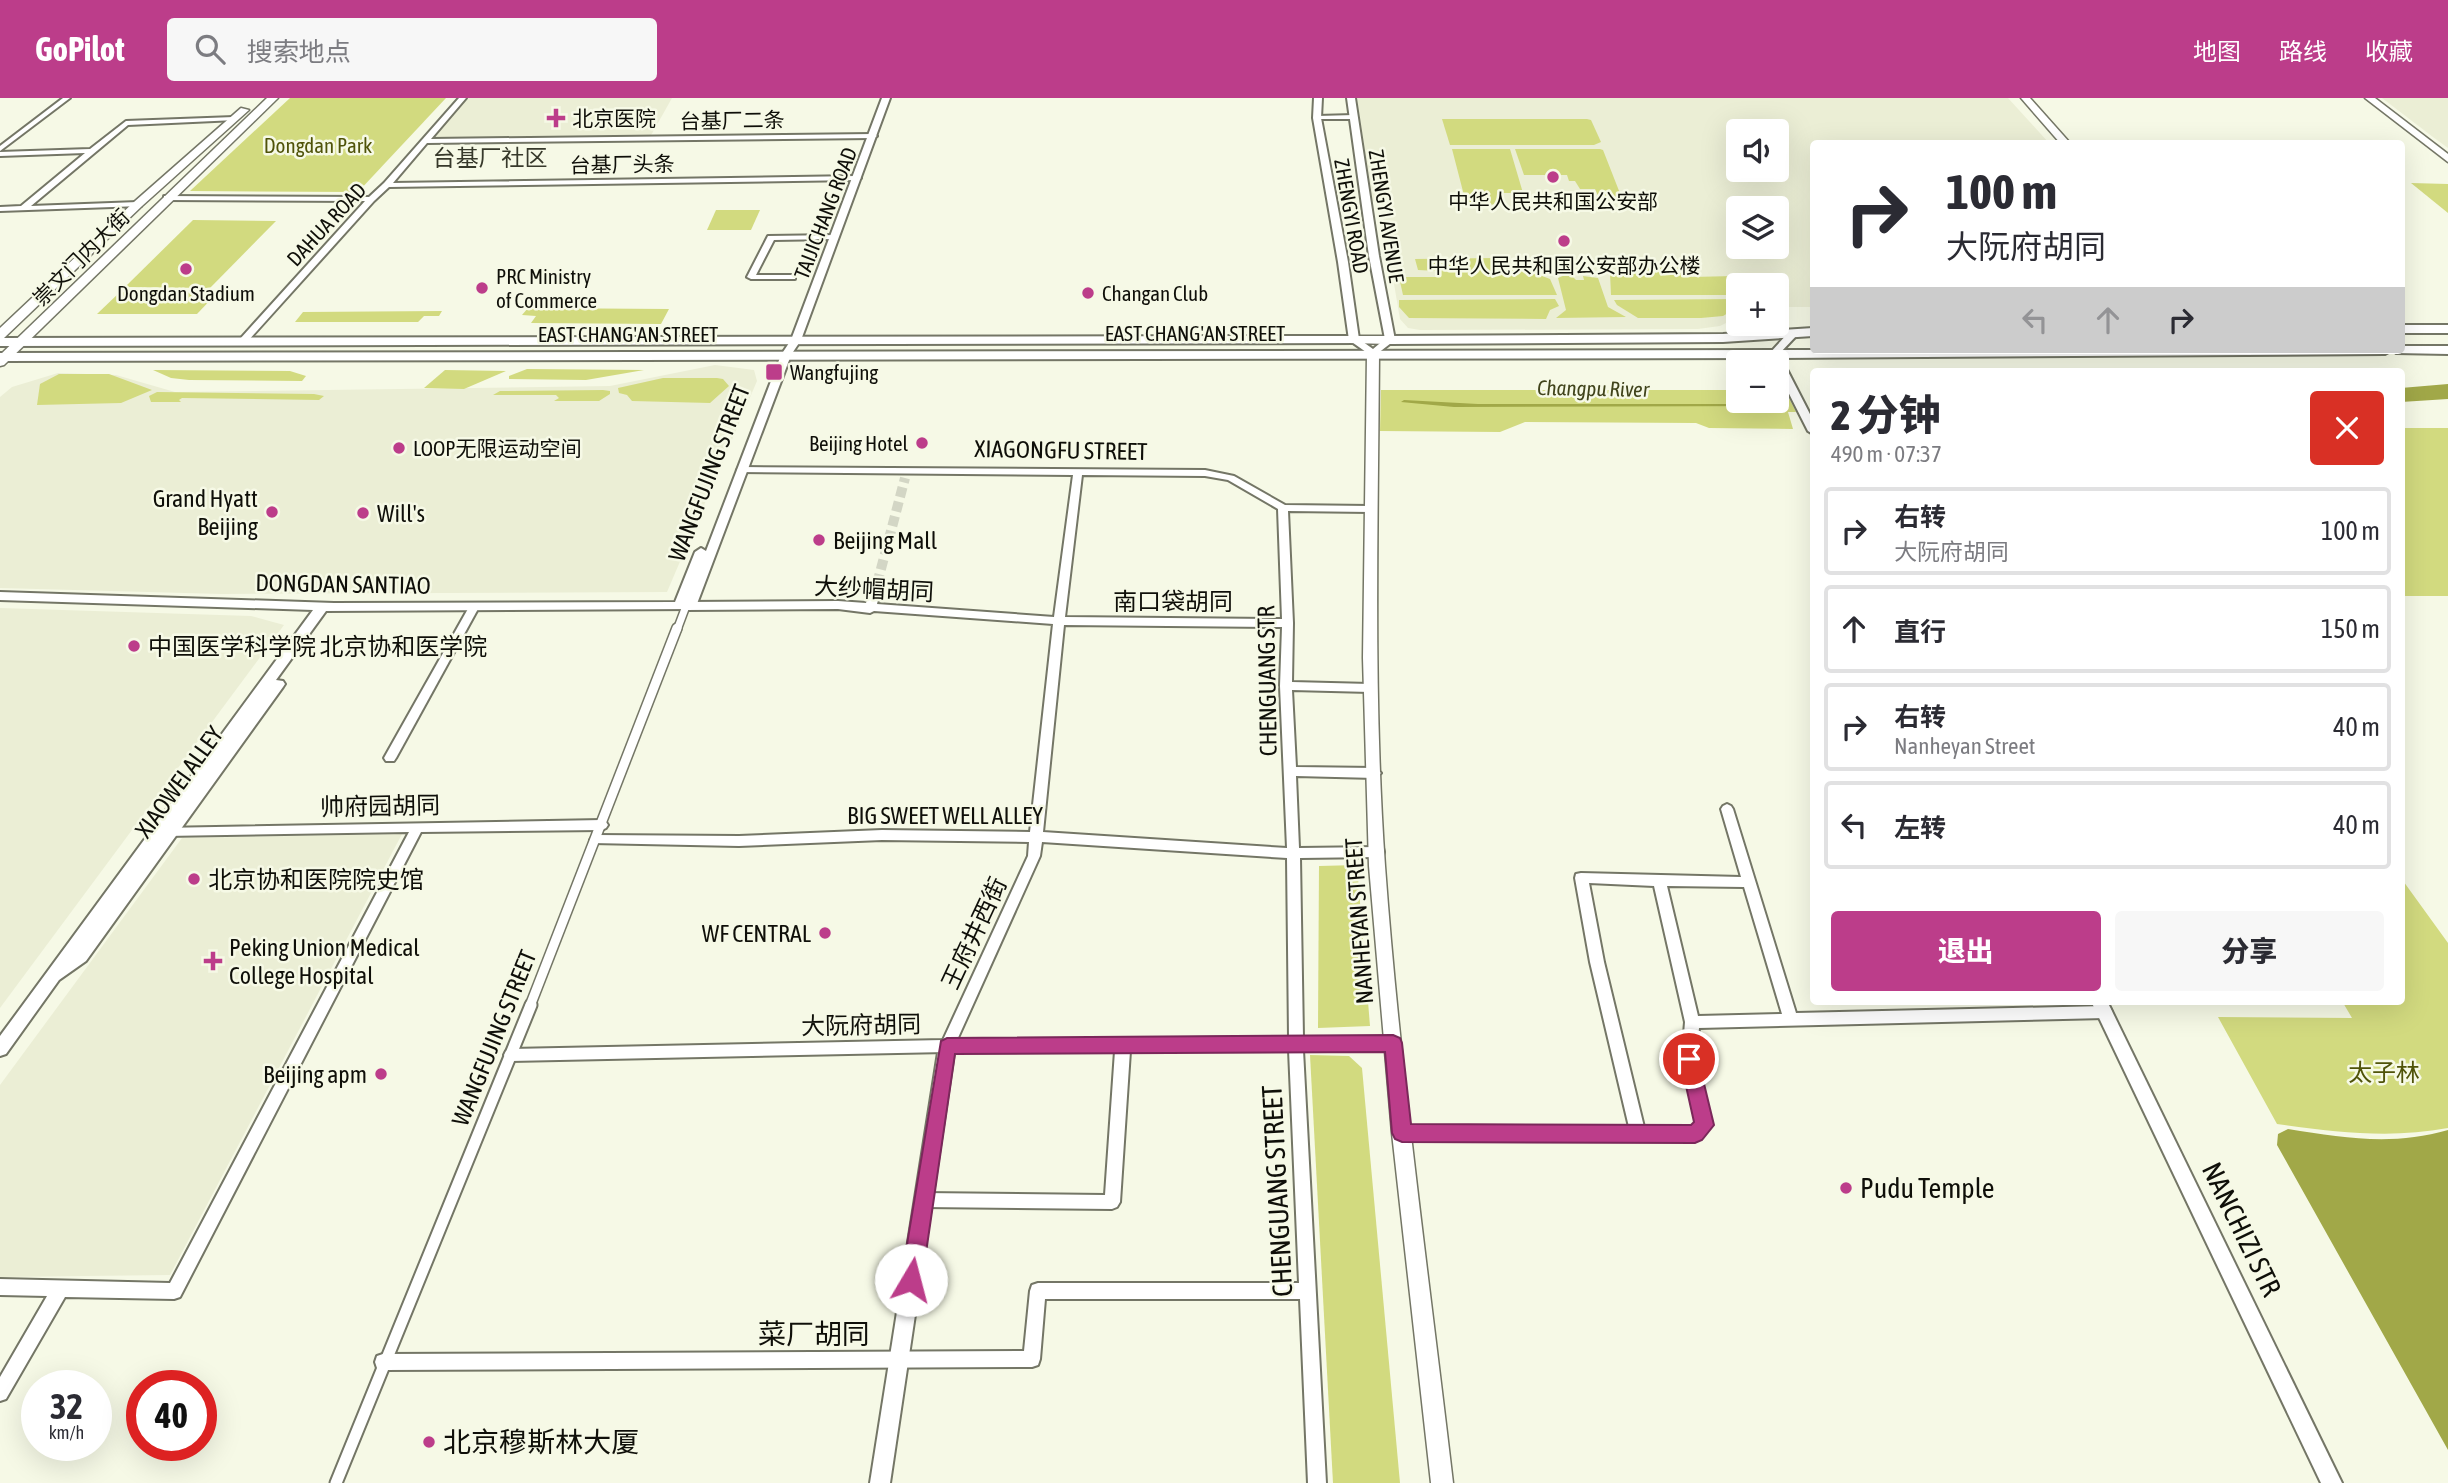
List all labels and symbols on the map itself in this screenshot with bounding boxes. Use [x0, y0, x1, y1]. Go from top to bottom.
place label: 北京医院 [572, 106, 656, 130]
street label: 台基厂二条 [679, 107, 785, 133]
marker: 北京医院 [546, 108, 566, 128]
park label: Dongdan Park [264, 133, 372, 157]
street label: TAIJICHANG ROAD [789, 144, 861, 282]
district label: 台基厂社区 [433, 145, 548, 171]
street label: ZHENGYI AVENUE [1365, 148, 1409, 284]
street label: 台基厂头条 [569, 151, 675, 177]
street label: ZHENGYI ROAD [1330, 157, 1374, 275]
marker: 中华人民共和国公安部 [1545, 169, 1561, 185]
street label: DAHUA ROAD [282, 178, 370, 270]
place label: 中华人民共和国公安部 [1448, 189, 1658, 213]
street label: 崇文门内大街 [28, 204, 134, 310]
marker: 中华人民共和国公安部办公楼 [1556, 233, 1572, 249]
place label: 中华人民共和国公安部办公楼 [1428, 253, 1701, 277]
marker: Dongdan Stadium [178, 261, 194, 277]
place label: PRC Ministry of Commerce [496, 264, 597, 312]
marker: PRC Ministry of Commerce [474, 280, 490, 296]
place label: Dongdan Stadium [117, 281, 255, 305]
place label: Changan Club [1102, 281, 1208, 305]
marker: Changan Club [1080, 285, 1096, 301]
street label: EAST CHANG'AN STREET [1105, 321, 1285, 345]
street label: EAST CHANG'AN STREET [538, 322, 718, 346]
place label: Wangfujing [790, 360, 878, 384]
marker: Wangfujing [764, 362, 784, 382]
water label: Changpu River [1537, 375, 1650, 401]
street label: WANGFUJING STREET [663, 380, 755, 565]
place label: Beijing Hotel [809, 431, 908, 455]
marker: Beijing Hotel [914, 435, 930, 451]
street label: XIAGONGFU STREET [974, 435, 1148, 465]
place label: LOOP无限运动空间 [413, 436, 582, 460]
marker: LOOP无限运动空间 [391, 440, 407, 456]
place label: Grand Hyatt Beijing [153, 485, 259, 540]
place label: Will's [377, 500, 425, 527]
marker: Grand Hyatt Beijing [264, 504, 280, 520]
marker: Will's [355, 505, 371, 521]
place label: Beijing Mall [833, 527, 938, 554]
marker: Beijing Mall [811, 532, 827, 548]
street label: DONGDAN SANTIAO [255, 569, 431, 599]
street label: 大纱帽胡同 [813, 572, 935, 606]
street label: 南口袋胡同 [1113, 588, 1233, 615]
street label: CHENGUANG STR [1252, 605, 1282, 757]
place label: 中国医学科学院 北京协和医学院 [148, 633, 487, 660]
marker: 中国医学科学院 北京协和医学院 [126, 638, 142, 654]
street label: XIAOWEI ALLEY [130, 721, 229, 843]
street label: 帅府园胡同 [320, 791, 440, 821]
street label: BIG SWEET WELL ALLEY [847, 802, 1043, 829]
street label: NANHEYAN STREET [1340, 837, 1378, 1005]
place label: 北京协和医院院史馆 [208, 866, 424, 893]
marker: 北京协和医院院史馆 [186, 871, 202, 887]
street label: 王府井西街 [936, 873, 1012, 993]
place label: WF CENTRAL [702, 920, 812, 947]
marker: WF CENTRAL [817, 925, 833, 941]
place label: Peking Union Medical College Hospital [229, 934, 420, 989]
street label: WANGFUJING STREET [446, 946, 542, 1130]
marker: Peking Union Medical College Hospital [203, 951, 223, 971]
street label: 大阮府胡同 [801, 1010, 921, 1040]
pin [1659, 1029, 1719, 1089]
park label: 太子林 [2348, 1059, 2420, 1086]
place label: Beijing apm [263, 1061, 367, 1088]
marker: Beijing apm [373, 1066, 389, 1082]
street label: CHENGUANG STREET [1255, 1084, 1299, 1298]
street label: NANCHIZI STR [2196, 1157, 2288, 1301]
place label: Pudu Temple [1860, 1172, 1995, 1204]
marker: Pudu Temple [1838, 1180, 1854, 1196]
position arrow [874, 1243, 948, 1317]
street label: 菜厂胡同 [758, 1318, 870, 1350]
speed limit sign: 40 [126, 1370, 217, 1461]
place label: 北京穆斯林大厦 [443, 1426, 639, 1458]
marker: 北京穆斯林大厦 [421, 1434, 437, 1450]

